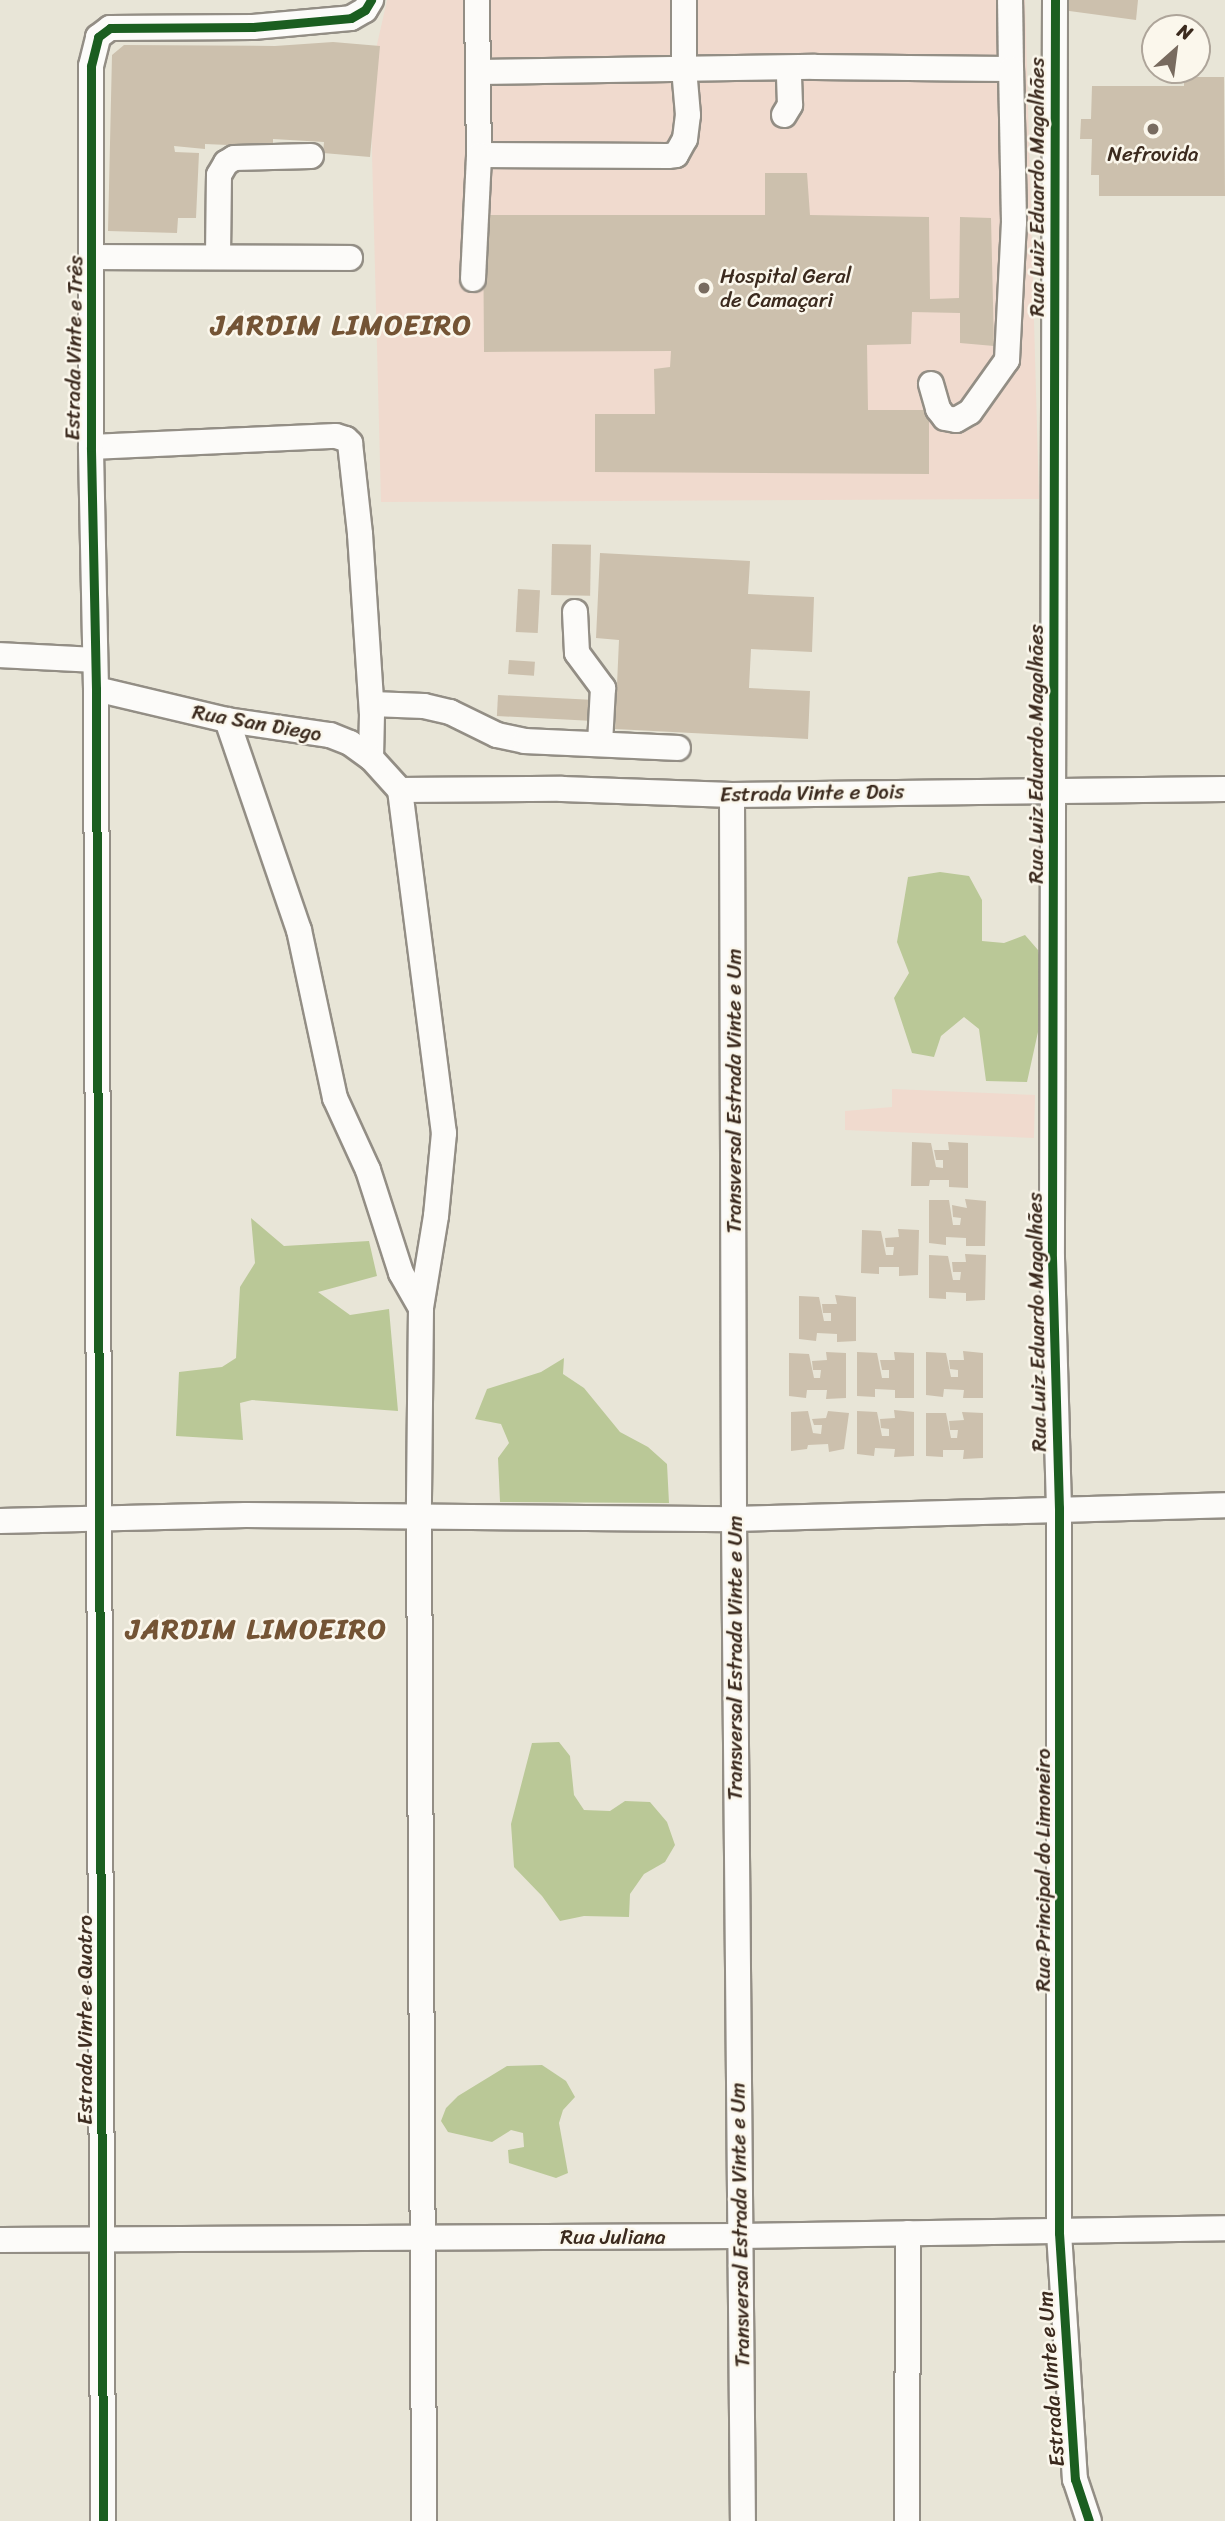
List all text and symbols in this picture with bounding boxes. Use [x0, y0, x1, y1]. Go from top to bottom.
north arrow [1141, 14, 1211, 84]
text: N [1172, 14, 1199, 49]
street label: Rua Luiz Eduardo Magalhães [1024, 58, 1050, 316]
marker: Nefrovida [1143, 119, 1163, 139]
place label: Nefrovida [1107, 141, 1199, 167]
street label: Estrada Vinte e Três [60, 254, 88, 442]
place label: Hospital Geral de Camaçari [720, 263, 852, 313]
marker: Hospital Geral de Camaçari [694, 278, 714, 298]
district label: JARDIM LIMOEIRO [213, 308, 471, 342]
street label: Rua Luiz Eduardo Magalhães [1023, 625, 1049, 883]
street label: Rua San Diego [190, 699, 324, 747]
street label: Estrada Vinte e Dois [718, 779, 906, 807]
street label: Transversal Estrada Vinte e Um [721, 948, 747, 1234]
street label: Rua Luiz Eduardo Magalhães [1022, 1193, 1052, 1451]
street label: Transversal Estrada Vinte e Um [722, 1515, 748, 1801]
district label: JARDIM LIMOEIRO [128, 1612, 386, 1646]
street label: Rua Principal do Limoneiro [1030, 1748, 1056, 1992]
street label: Estrada Vinte e Quatro [72, 1914, 98, 2126]
street label: Transversal Estrada Vinte e Um [725, 2081, 755, 2369]
street label: Rua Juliana [560, 2224, 666, 2250]
street label: Estrada Vinte e Um [1032, 2289, 1070, 2469]

